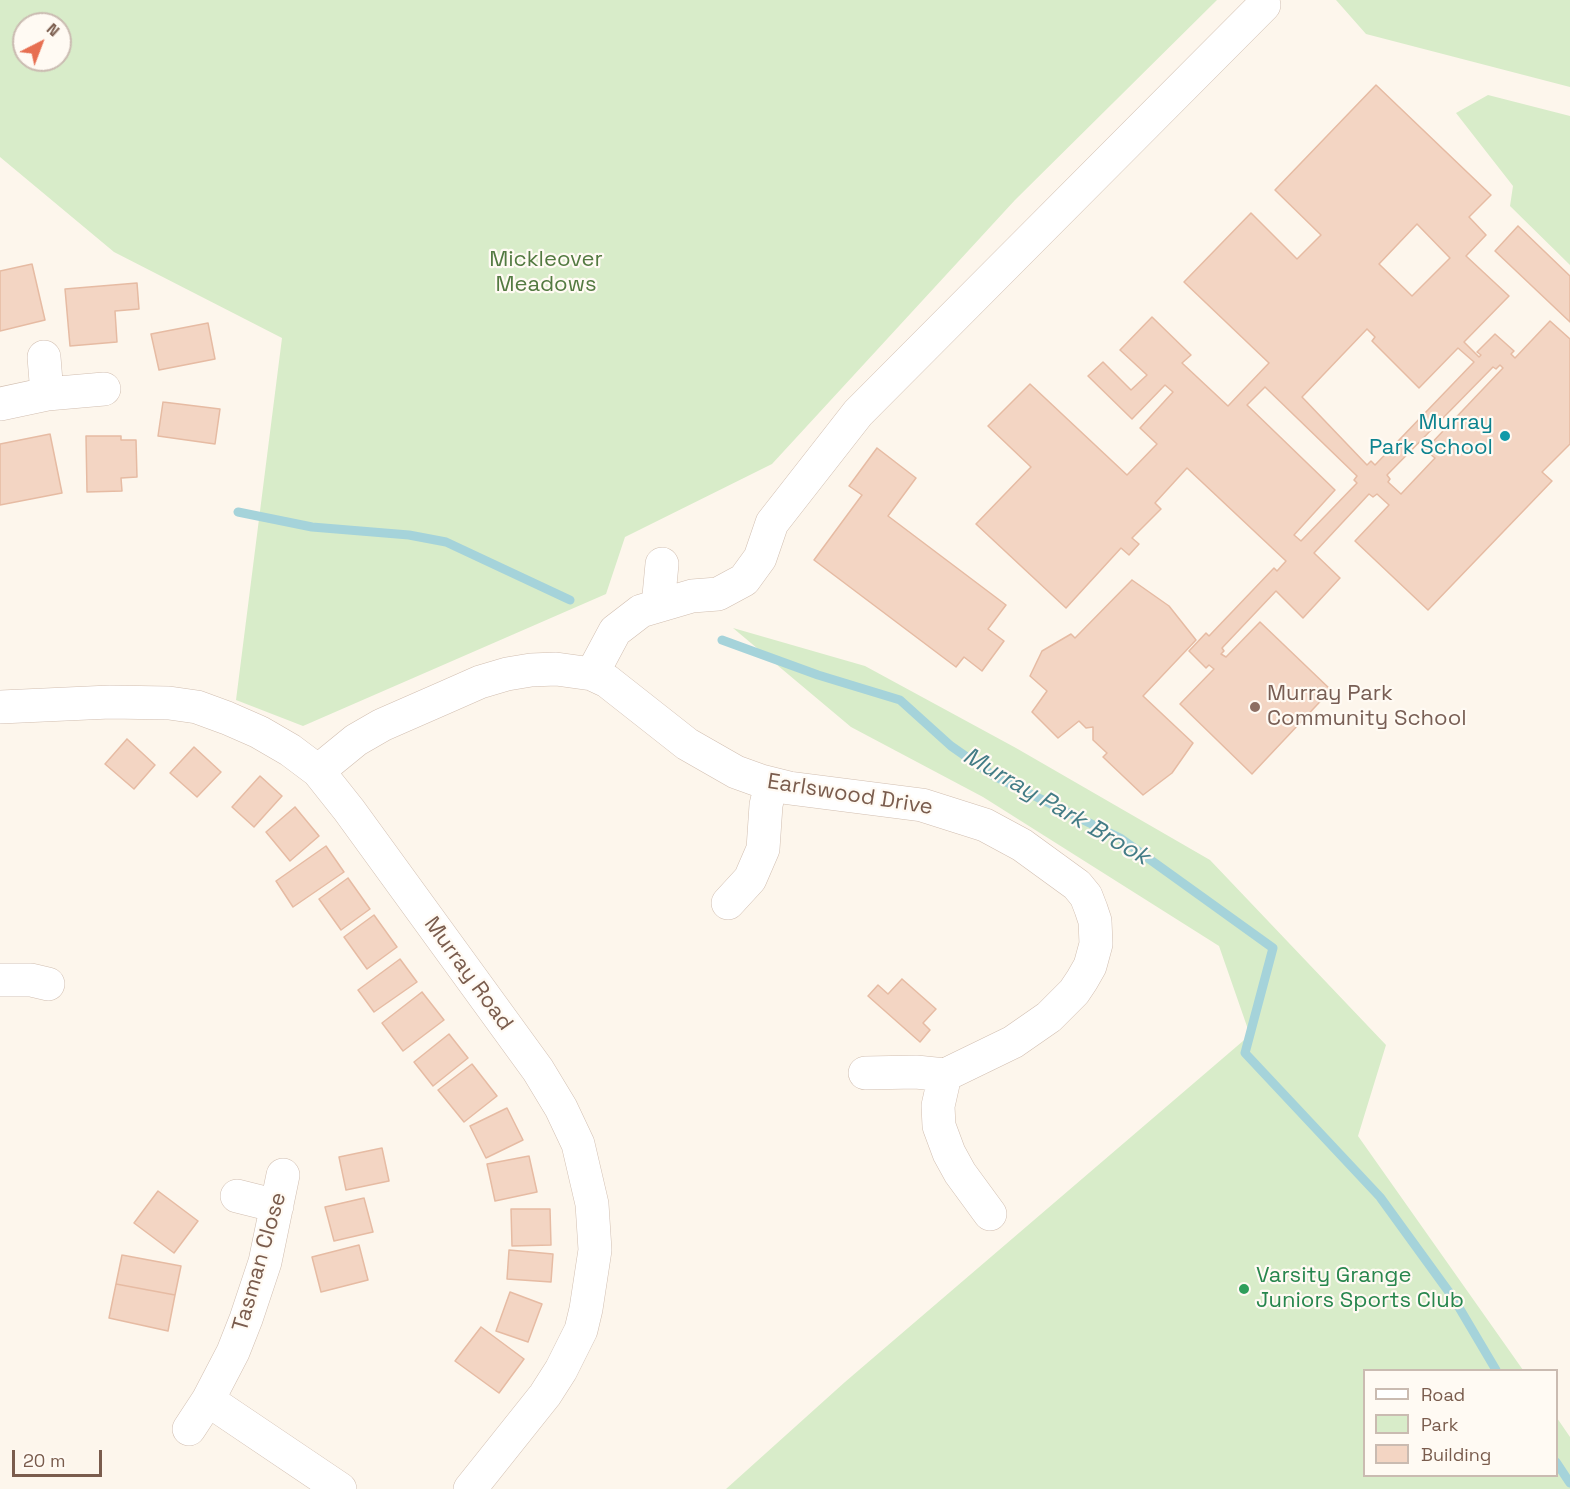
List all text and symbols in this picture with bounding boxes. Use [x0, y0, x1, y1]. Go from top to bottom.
north arrow [12, 12, 72, 72]
text: N [42, 18, 64, 41]
park label: Mickleover Meadows [489, 247, 603, 298]
place label: Murray Park School [1369, 410, 1493, 462]
marker: Murray Park School [1498, 429, 1512, 443]
place label: Murray Park Community School [1267, 681, 1467, 732]
marker: Murray Park Community School [1248, 700, 1262, 714]
water label: Murray Park Brook [958, 742, 1154, 872]
street label: Earlswood Drive [765, 769, 935, 821]
street label: Murray Road [418, 912, 518, 1036]
street label: Tasman Close [228, 1189, 292, 1335]
place label: Varsity Grange Juniors Sports Club [1256, 1263, 1464, 1314]
marker: Varsity Grange Juniors Sports Club [1237, 1282, 1251, 1296]
legend [1363, 1369, 1558, 1477]
text: Road [1421, 1383, 1465, 1406]
text: Park [1421, 1413, 1458, 1436]
scale bar [15, 1438, 105, 1476]
text: Building [1421, 1443, 1491, 1466]
text: 20 m [23, 1449, 66, 1472]

